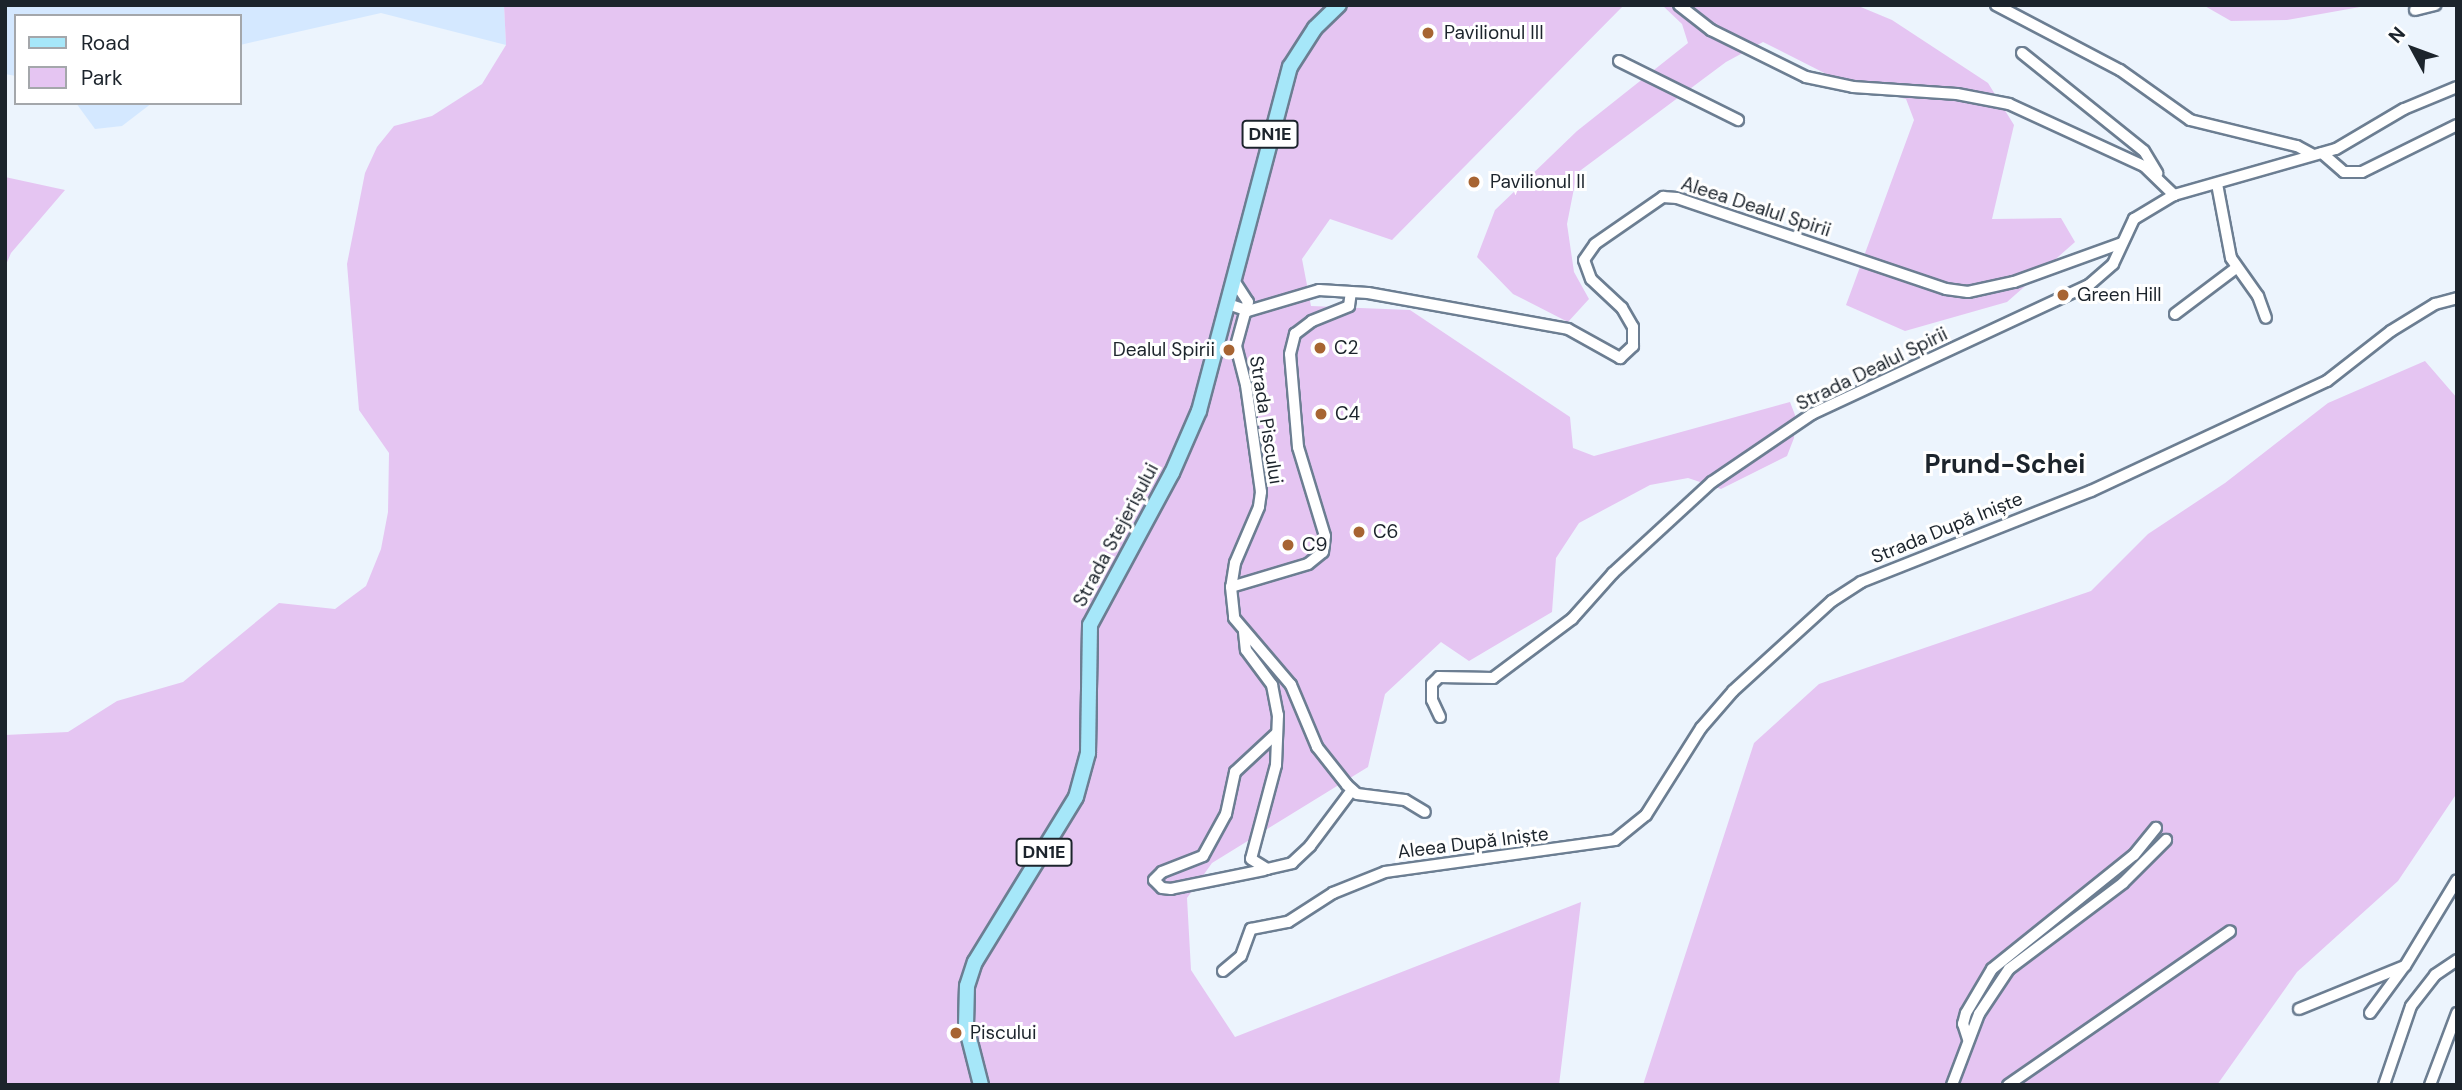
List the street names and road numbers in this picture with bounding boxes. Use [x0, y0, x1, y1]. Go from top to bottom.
road number: DN1E [1240, 119, 1300, 148]
street label: Aleea Dealul Spirii [1678, 172, 1834, 242]
street label: Strada Dealul Spirii [1793, 323, 1951, 415]
street label: Strada Piscului [1245, 354, 1287, 486]
street label: Strada Stejerișului [1069, 459, 1163, 611]
street label: Strada După Iniște [1868, 487, 2026, 569]
street label: Aleea După Iniște [1396, 822, 1550, 864]
road number: DN1E [1014, 838, 1074, 866]

